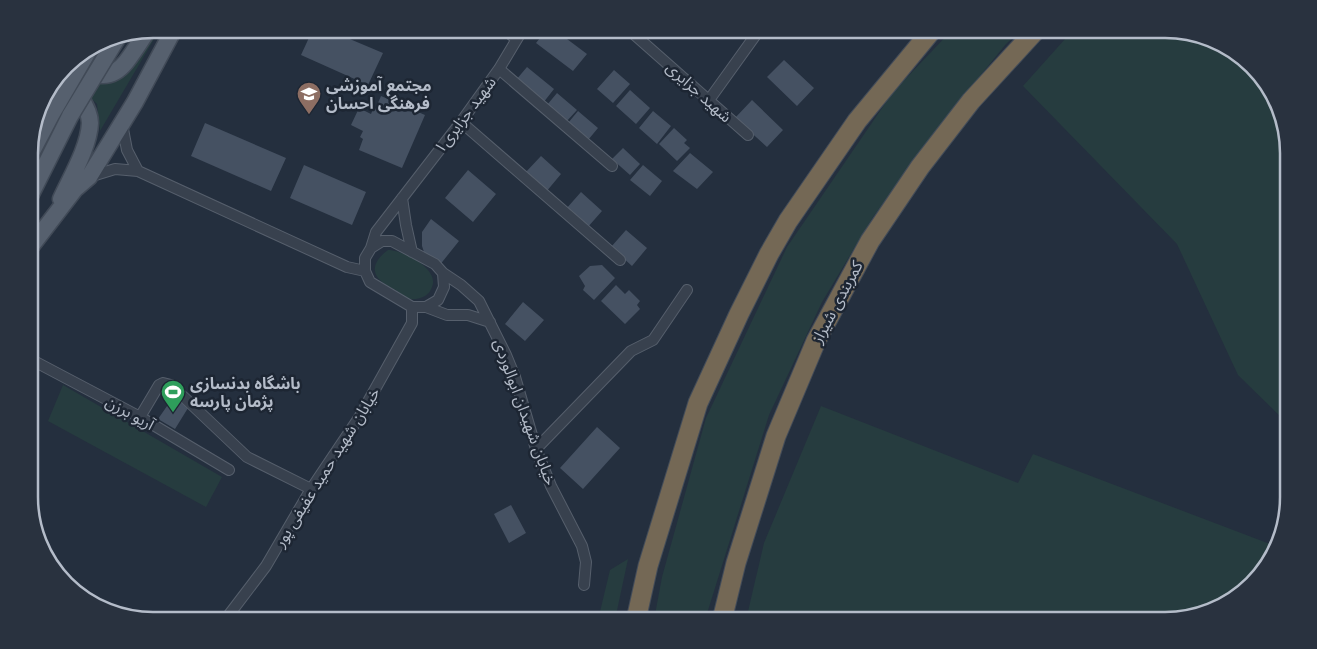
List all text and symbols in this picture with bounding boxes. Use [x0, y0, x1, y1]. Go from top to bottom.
street label: شهید جزایری [662, 57, 736, 127]
street label: شهید جزایری۱ [429, 72, 501, 158]
place label: مجتمع آموزشی فرهنگی احسان [326, 75, 432, 114]
school or university icon: مجتمع آموزشی فرهنگی احسان [296, 81, 322, 115]
street label: کمربندی شیراز [806, 257, 868, 348]
street label: خیابان شهیدان ابوالوردی [489, 336, 561, 488]
place label: باشگاه بدنسازی پژمان پارسه [190, 373, 301, 412]
sports icon: باشگاه بدنسازی پژمان پارسه [160, 379, 186, 413]
street label: خیابان شهید حمید عفیفی پور [269, 383, 385, 552]
street label: آریو برزن [102, 391, 159, 436]

